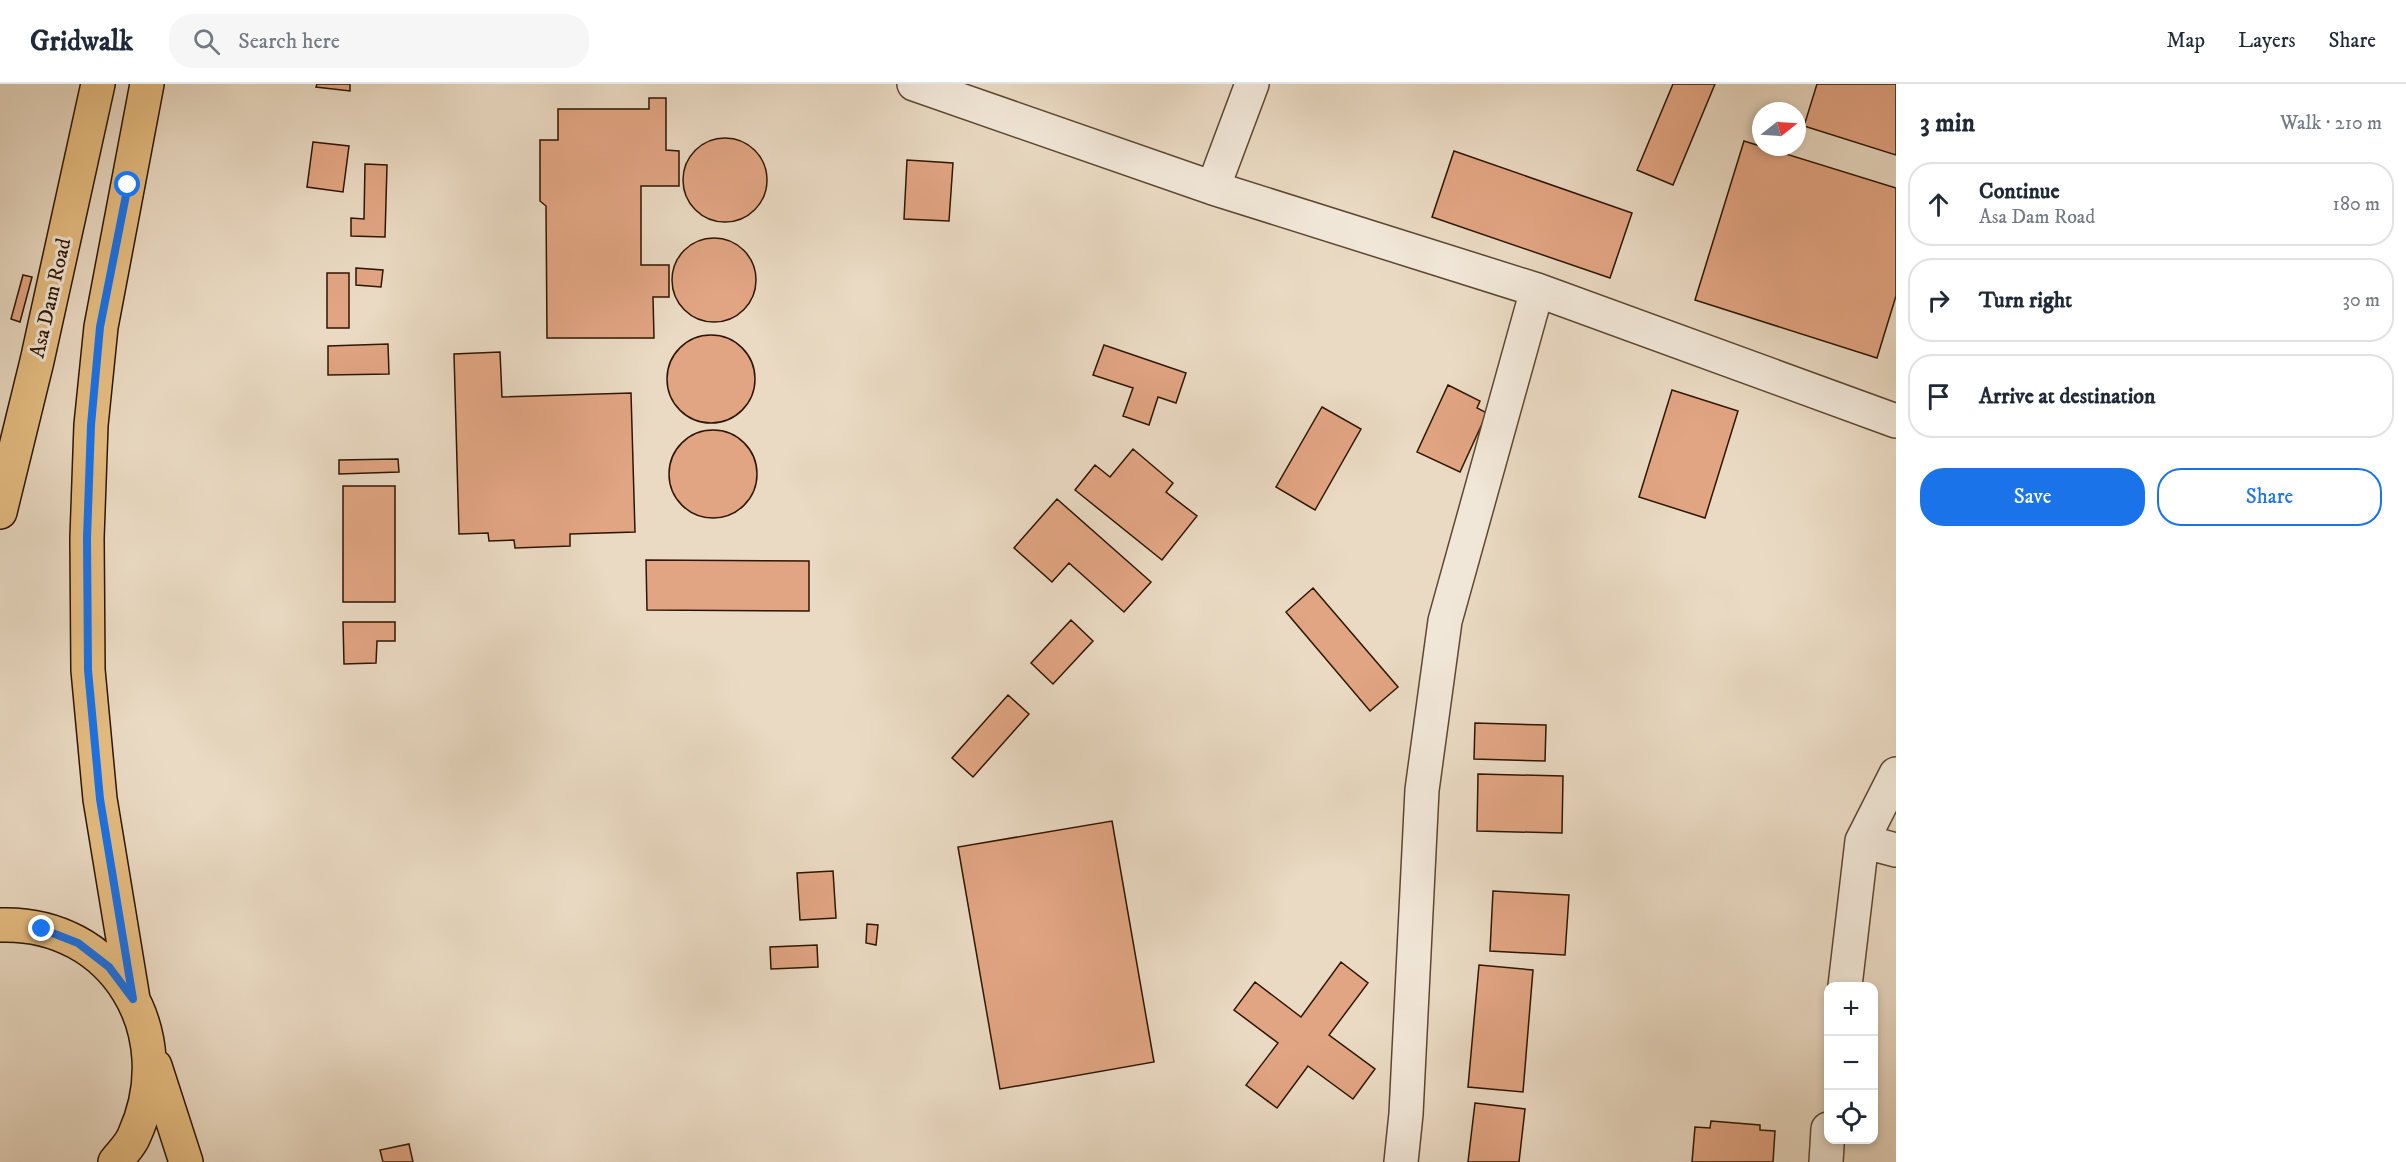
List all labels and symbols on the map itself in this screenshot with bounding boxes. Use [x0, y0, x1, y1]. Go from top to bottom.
north arrow [1752, 102, 1806, 156]
route start [114, 171, 140, 197]
street label: Asa Dam Road [25, 235, 77, 361]
route end [28, 915, 54, 941]

